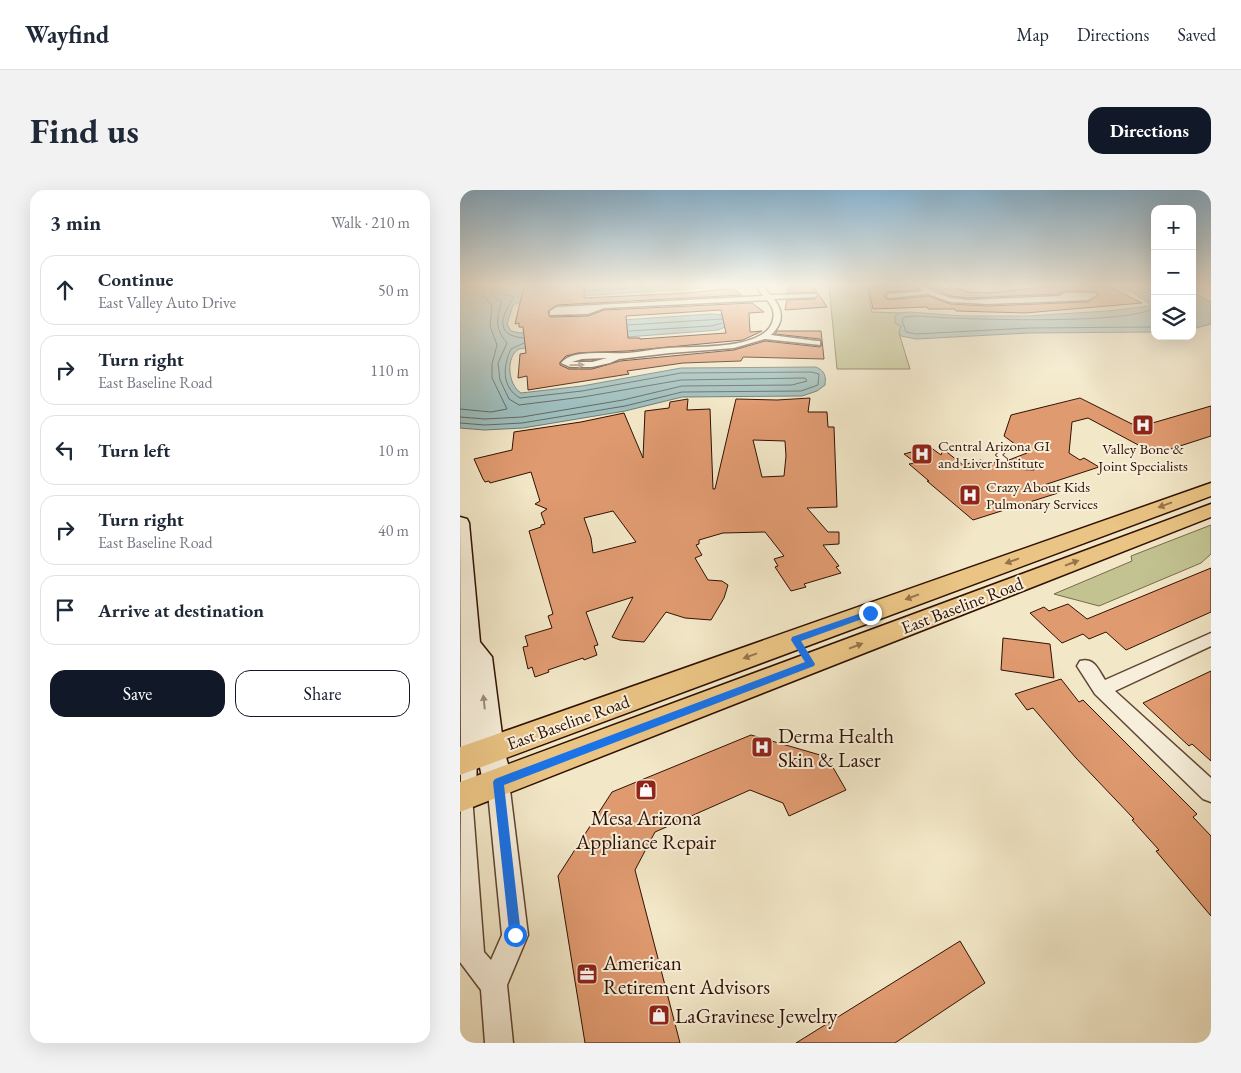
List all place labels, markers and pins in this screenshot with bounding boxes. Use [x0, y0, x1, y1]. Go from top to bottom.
hospital icon: Valley Bone & Joint Specialists [1131, 413, 1155, 437]
place label: Central Arizona GI and Liver Institute [938, 436, 1050, 472]
place label: Valley Bone & Joint Specialists [1096, 439, 1188, 475]
hospital icon: Central Arizona GI and Liver Institute [910, 442, 934, 466]
place label: Crazy About Kids Pulmonary Services [986, 477, 1098, 513]
hospital icon: Crazy About Kids Pulmonary Services [958, 483, 982, 507]
place label: Derma Health Skin & Laser [778, 722, 894, 773]
hospital icon: Derma Health Skin & Laser [750, 735, 774, 759]
shop icon: Mesa Arizona Appliance Repair [634, 778, 658, 802]
place label: Mesa Arizona Appliance Repair [575, 804, 716, 855]
place label: American Retirement Advisors [602, 949, 770, 1000]
office icon: American Retirement Advisors [575, 962, 599, 986]
place label: LaGravinese Jewelry [675, 1002, 838, 1029]
shop icon: LaGravinese Jewelry [647, 1003, 671, 1027]

